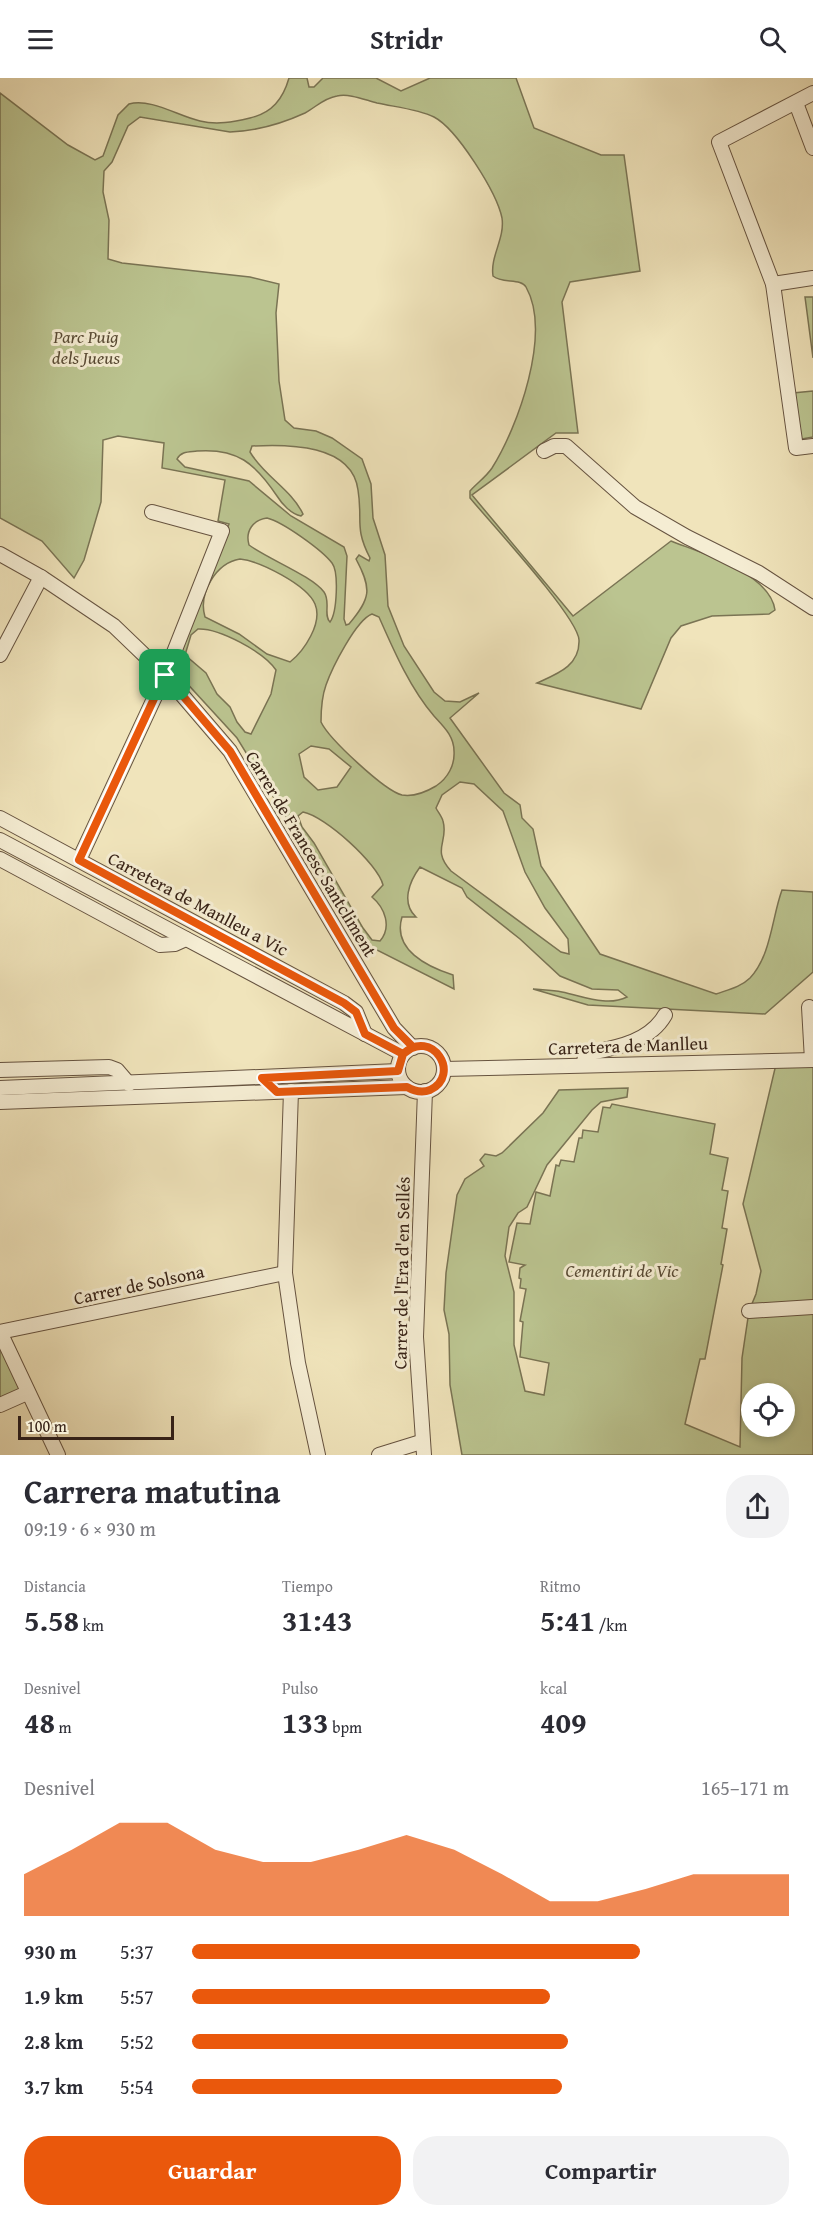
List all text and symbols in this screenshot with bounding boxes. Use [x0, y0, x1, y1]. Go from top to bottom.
text: Stridr [370, 19, 443, 59]
icon: menu [24, 23, 57, 56]
icon: search [756, 23, 789, 56]
park label: Parc Puig dels Jueus [52, 323, 120, 371]
pin [139, 649, 190, 700]
icon: arrive [148, 658, 181, 691]
street label: Carrer de Francesc Santcliment [239, 746, 384, 962]
street label: Carretera de Manlleu a Vic [103, 845, 293, 963]
street label: Carretera de Manlleu [548, 1029, 708, 1062]
street label: Carrer de l'Era d'en Sellés [386, 1176, 417, 1370]
street label: Carrer de Solsona [71, 1257, 207, 1312]
park label: Cementiri de Vic [565, 1257, 679, 1284]
map controls [741, 1383, 795, 1437]
button: locate [741, 1383, 795, 1437]
scale bar [18, 1413, 174, 1440]
text: 100 m [27, 1414, 67, 1438]
text: Carrera matutina [24, 1467, 280, 1515]
button: share [726, 1475, 789, 1538]
text: 09:19 · 6 × 930 m [24, 1514, 156, 1543]
text: Distancia [24, 1574, 86, 1598]
text: Tiempo [282, 1574, 333, 1598]
text: Ritmo [540, 1574, 581, 1598]
text: 5.58 [24, 1598, 79, 1642]
text: 31:43 [282, 1598, 353, 1642]
text: 5:41 [540, 1598, 595, 1642]
text: km [79, 1613, 104, 1637]
text: /km [595, 1613, 627, 1637]
text: Desnivel [24, 1676, 81, 1700]
text: Pulso [282, 1676, 318, 1700]
text: kcal [540, 1676, 567, 1700]
text: 48 [24, 1700, 55, 1744]
text: 133 [282, 1700, 329, 1744]
text: 409 [540, 1700, 587, 1744]
text: m [55, 1715, 72, 1739]
text: bpm [329, 1715, 362, 1739]
text: Desnivel [24, 1773, 95, 1802]
text: 165–171 m [701, 1773, 789, 1802]
text: 930 m [24, 1937, 77, 1966]
text: 5:37 [120, 1937, 154, 1966]
text: 1.9 km [24, 1982, 83, 2011]
text: 5:57 [120, 1982, 154, 2011]
text: 2.8 km [24, 2027, 83, 2056]
text: 5:52 [120, 2027, 154, 2056]
text: 3.7 km [24, 2072, 83, 2101]
text: 5:54 [120, 2072, 154, 2101]
button: Guardar [24, 2136, 401, 2205]
button: Compartir [413, 2136, 789, 2205]

